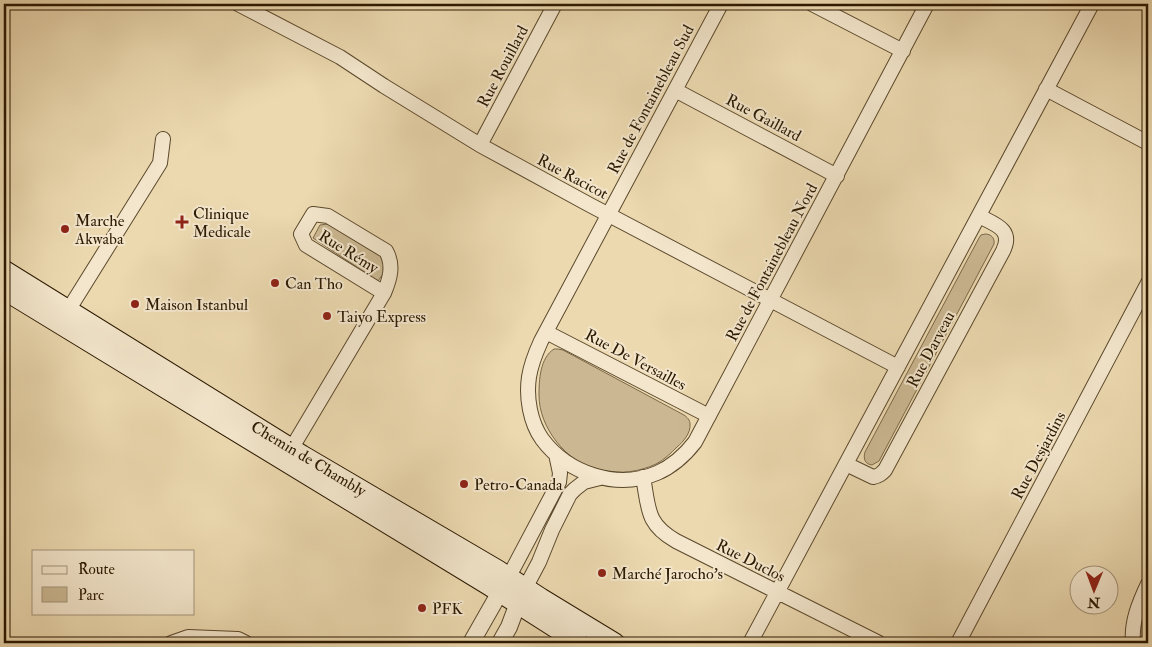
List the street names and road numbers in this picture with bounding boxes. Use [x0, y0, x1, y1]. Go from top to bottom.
street label: Rue Rouillard [473, 22, 533, 111]
street label: Rue de Fontainebleau Sud [603, 22, 699, 177]
street label: Rue Gaillard [722, 90, 805, 146]
street label: Rue Racicot [534, 150, 611, 204]
street label: Rue de Fontainebleau Nord [722, 180, 822, 345]
street label: Rue Rémy [315, 226, 383, 279]
street label: Rue Darveau [902, 308, 959, 391]
street label: Rue De Versailles [581, 325, 690, 395]
street label: Rue Desjardins [1007, 408, 1070, 503]
street label: Chemin de Chambly [247, 417, 371, 502]
street label: Rue Duclos [713, 535, 788, 587]

